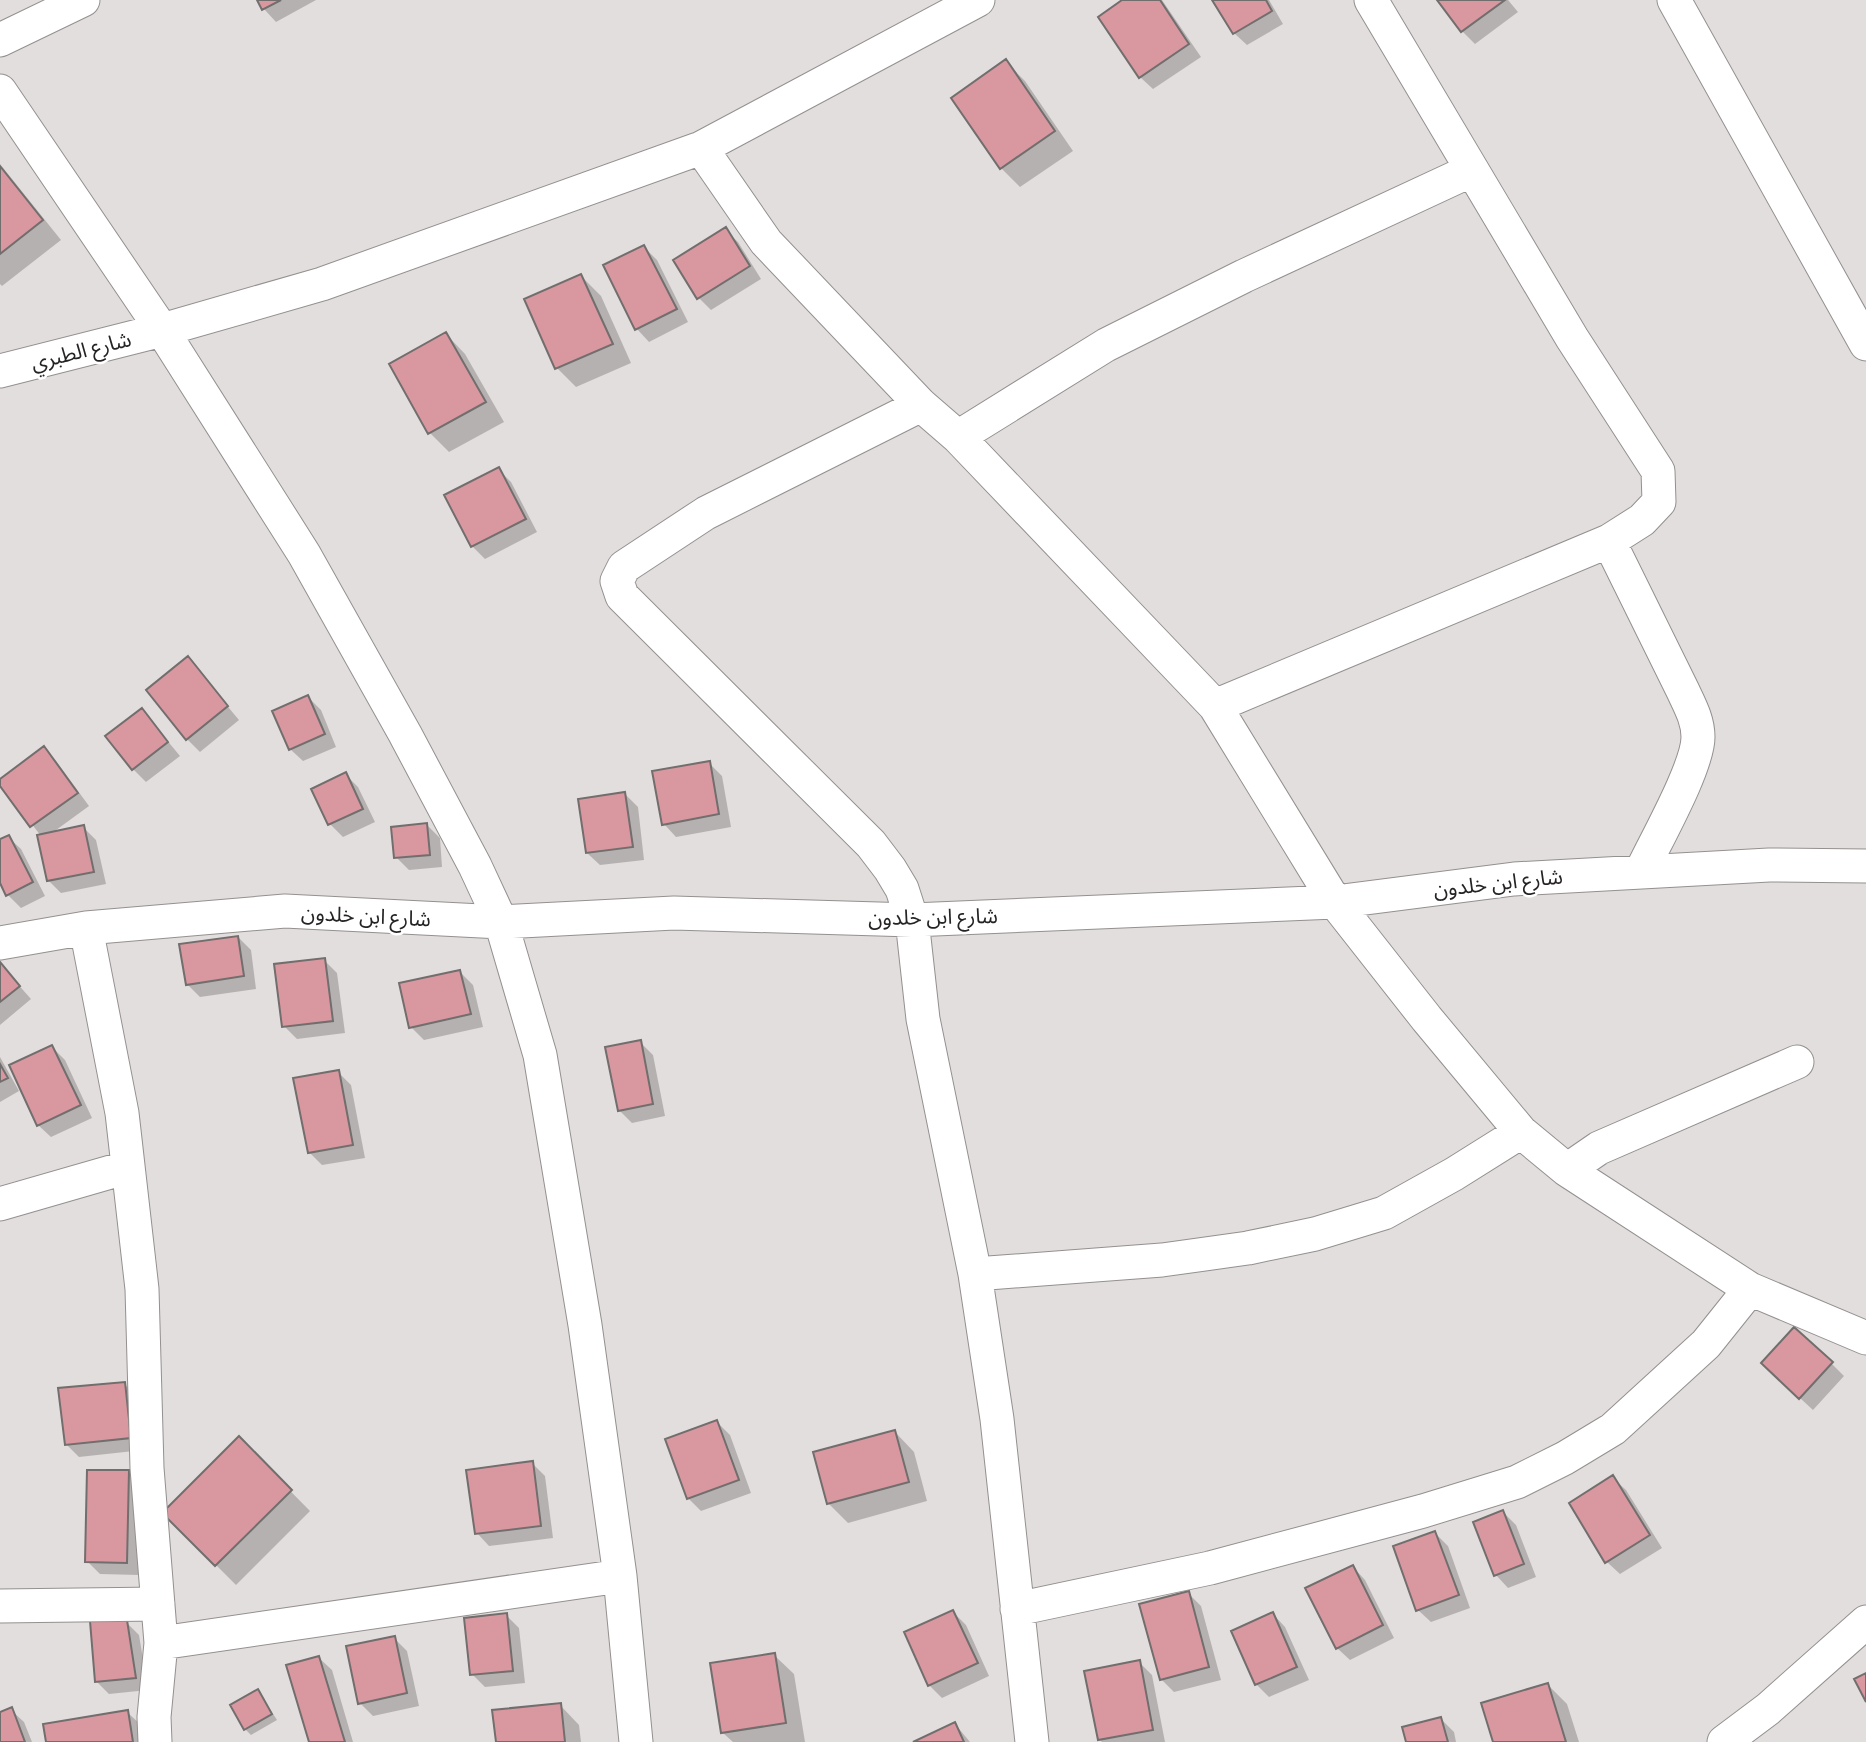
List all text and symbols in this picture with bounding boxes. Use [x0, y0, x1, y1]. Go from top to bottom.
street label: شارع الطبري [28, 325, 135, 379]
street label: شارع ابن خلدون [1432, 862, 1564, 905]
street label: شارع ابن خلدون [300, 899, 432, 934]
street label: شارع ابن خلدون [868, 902, 998, 933]

